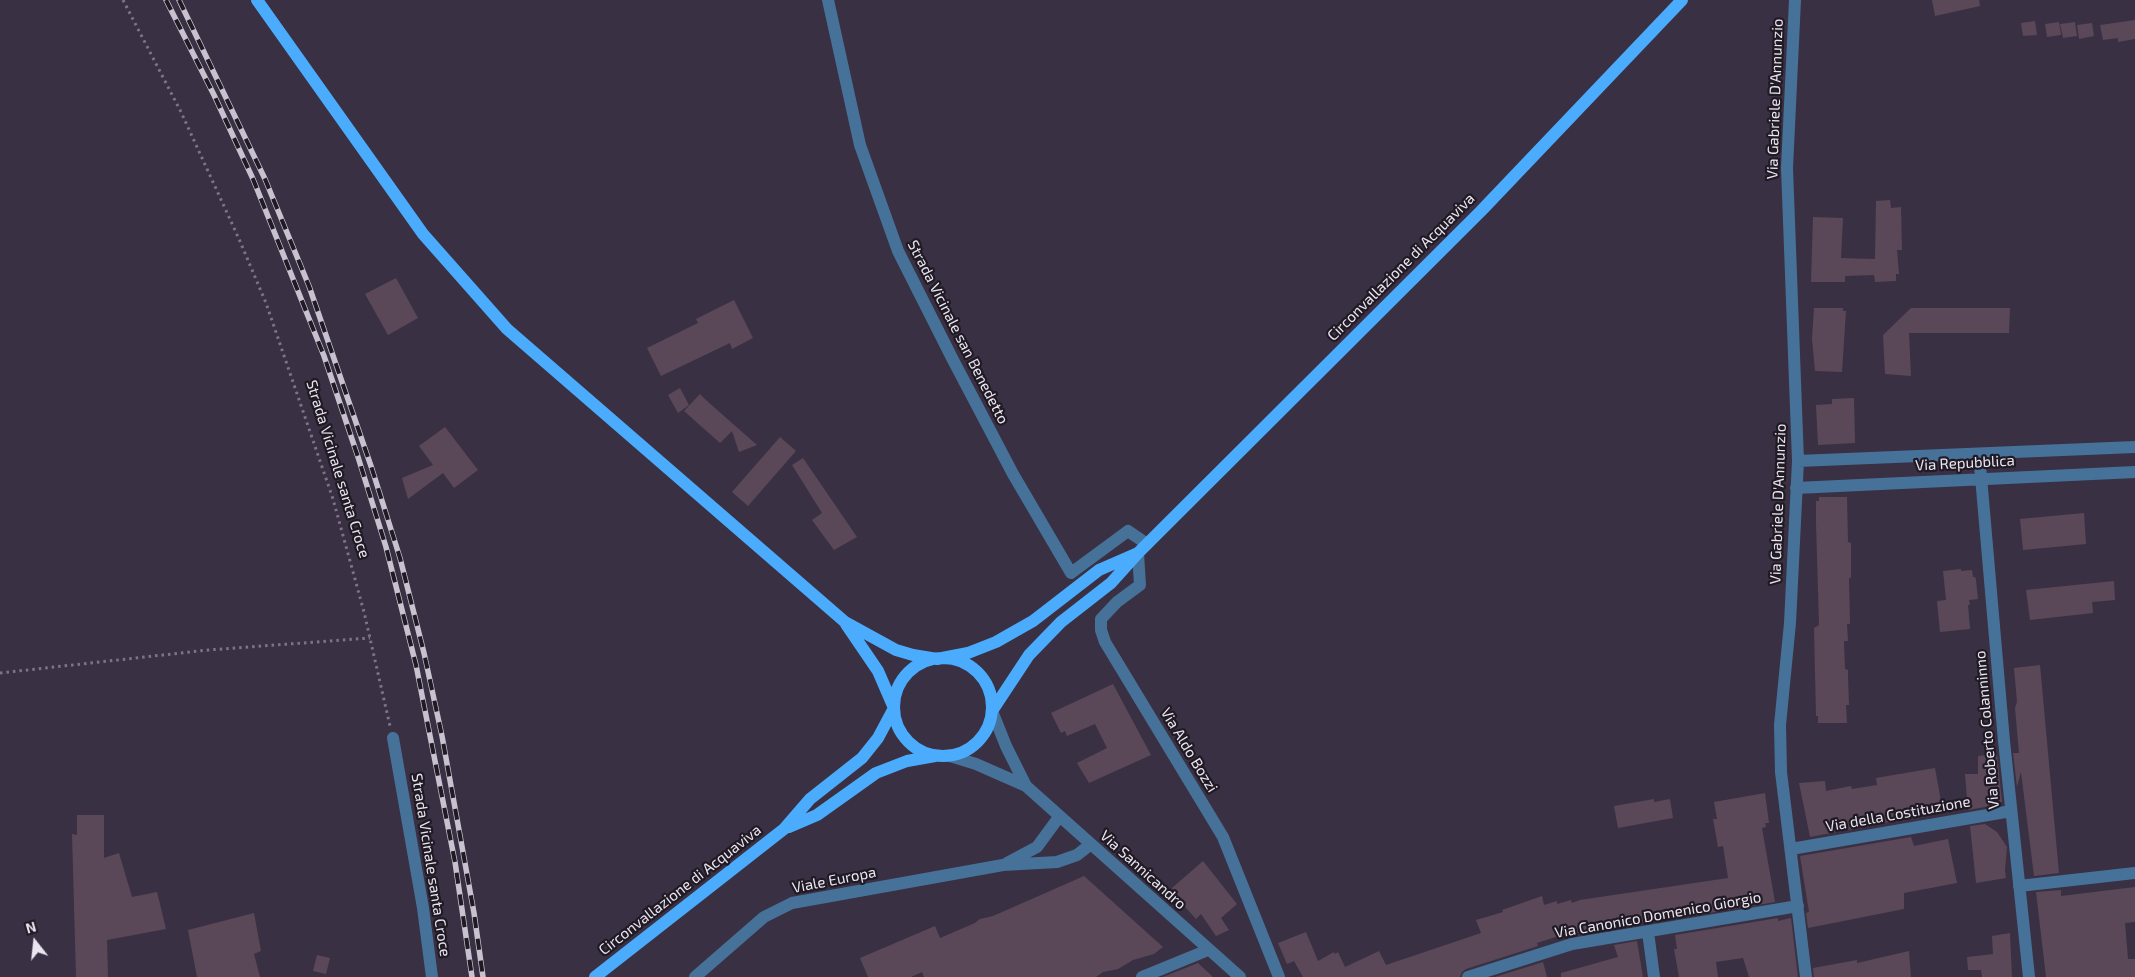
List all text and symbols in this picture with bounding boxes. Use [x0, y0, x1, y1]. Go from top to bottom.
street label: Via Gabriele D'Annunzio [1763, 18, 1787, 180]
street label: Circonvallazione di Acquaviva [1324, 190, 1478, 344]
street label: Strada Vicinale san Benedetto [904, 237, 1012, 427]
street label: Strada Vicinale santa Croce [302, 378, 374, 560]
street label: Via Gabriele D'Annunzio [1766, 423, 1790, 585]
street label: Via Repubblica [1915, 451, 2015, 475]
street label: Via Roberto Colanninno [1971, 650, 2003, 810]
street label: Via Aldo Bozzi [1157, 704, 1221, 796]
street label: Strada Vicinale santa Croce [408, 772, 454, 958]
street label: Via della Costituzione [1824, 792, 1972, 836]
street label: Circonvallazione di Acquaviva [595, 821, 765, 959]
street label: Via Sannicandro [1096, 827, 1190, 913]
street label: Viale Europa [790, 863, 878, 897]
street label: Via Canonico Domenico Giorgio [1553, 888, 1763, 942]
north arrow [10, 917, 60, 967]
text: N [24, 918, 38, 937]

